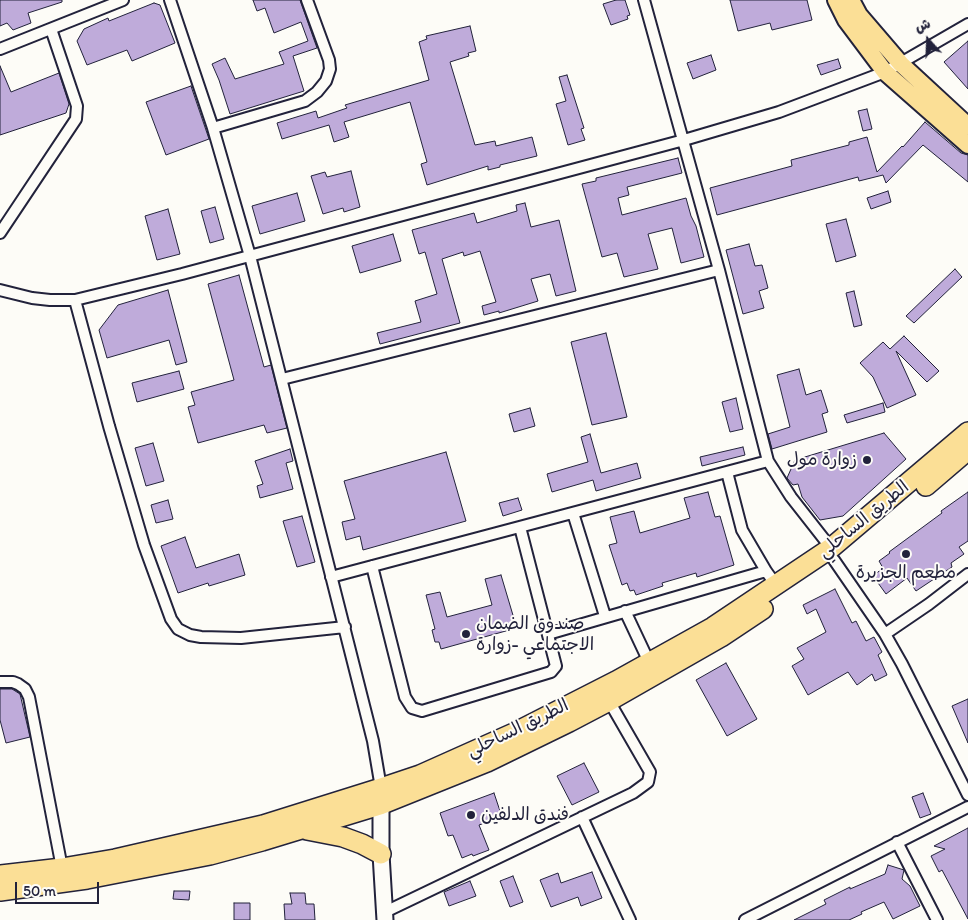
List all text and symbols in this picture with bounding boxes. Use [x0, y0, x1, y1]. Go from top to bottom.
north arrow [903, 15, 953, 65]
text: ش [913, 15, 933, 36]
place label: زوارة مول [787, 449, 857, 471]
marker: زوارة مول [861, 454, 873, 466]
street label: الطريق الساحلي [814, 477, 914, 563]
marker: مطعم الجزيرة [900, 548, 912, 560]
place label: مطعم الجزيرة [856, 562, 956, 584]
place label: صندوق الضمان الاجتماعي -زوارة [476, 613, 594, 656]
marker: صندوق الضمان الاجتماعي -زوارة [460, 628, 472, 640]
street label: الطريق الساحلي [463, 695, 573, 763]
place label: فندق الدلفين [481, 804, 569, 826]
marker: فندق الدلفين [465, 809, 477, 821]
scale bar [18, 872, 101, 904]
text: 50 m [23, 882, 56, 900]

